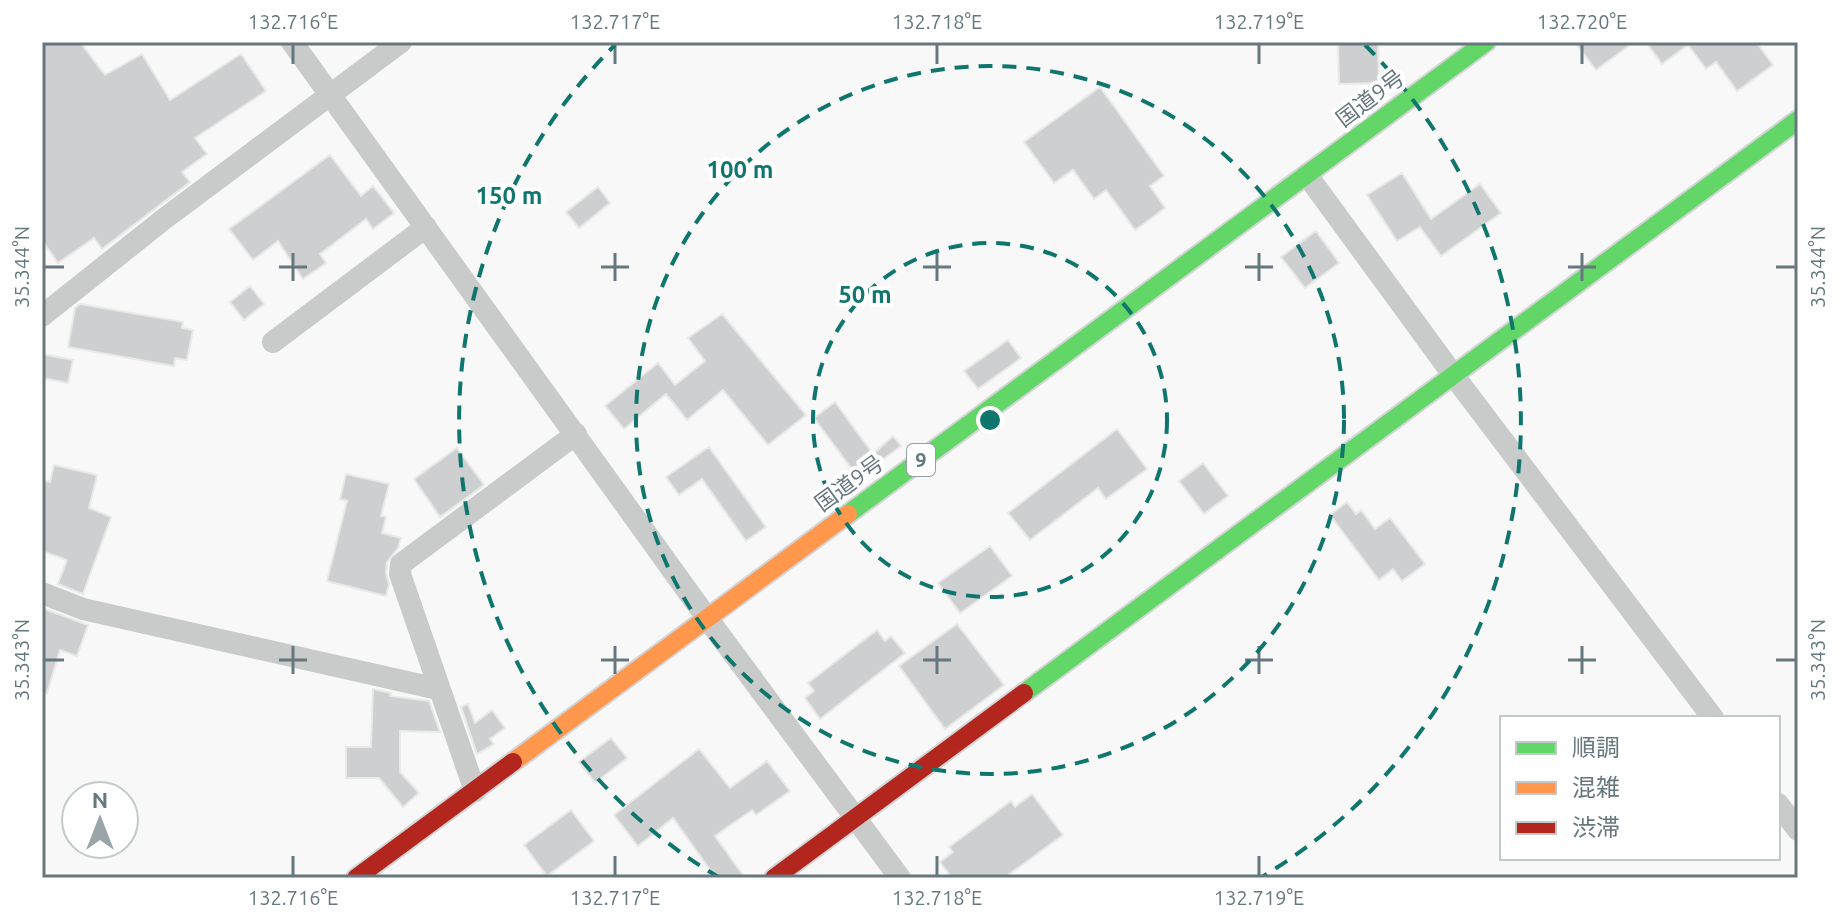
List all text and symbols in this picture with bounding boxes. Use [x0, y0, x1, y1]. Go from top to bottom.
text: 132.716°E [248, 10, 338, 33]
text: 132.717°E [570, 10, 660, 33]
text: 132.718°E [892, 10, 982, 33]
text: 132.719°E [1214, 10, 1304, 33]
text: 132.720°E [1537, 10, 1627, 33]
street label: 国道9号 [1331, 64, 1409, 131]
text: 100 m [707, 156, 773, 183]
text: 150 m [476, 182, 542, 209]
text: 35.344°N [10, 226, 33, 308]
text: 35.344°N [1806, 226, 1829, 308]
text: 50 m [838, 281, 892, 308]
centre of rings [976, 406, 1004, 434]
road number: 9 [907, 444, 935, 476]
street label: 国道9号 [810, 449, 888, 516]
text: 35.343°N [10, 619, 33, 701]
text: 35.343°N [1806, 619, 1829, 701]
legend [1500, 716, 1780, 860]
text: 順調 [1572, 734, 1620, 761]
text: 混雑 [1572, 774, 1620, 801]
north arrow [60, 780, 140, 860]
text: N [92, 787, 108, 812]
text: 渋滞 [1572, 814, 1620, 841]
text: 132.716°E [248, 886, 338, 909]
text: 132.717°E [570, 886, 660, 909]
text: 132.718°E [892, 886, 982, 909]
text: 132.719°E [1214, 886, 1304, 909]

